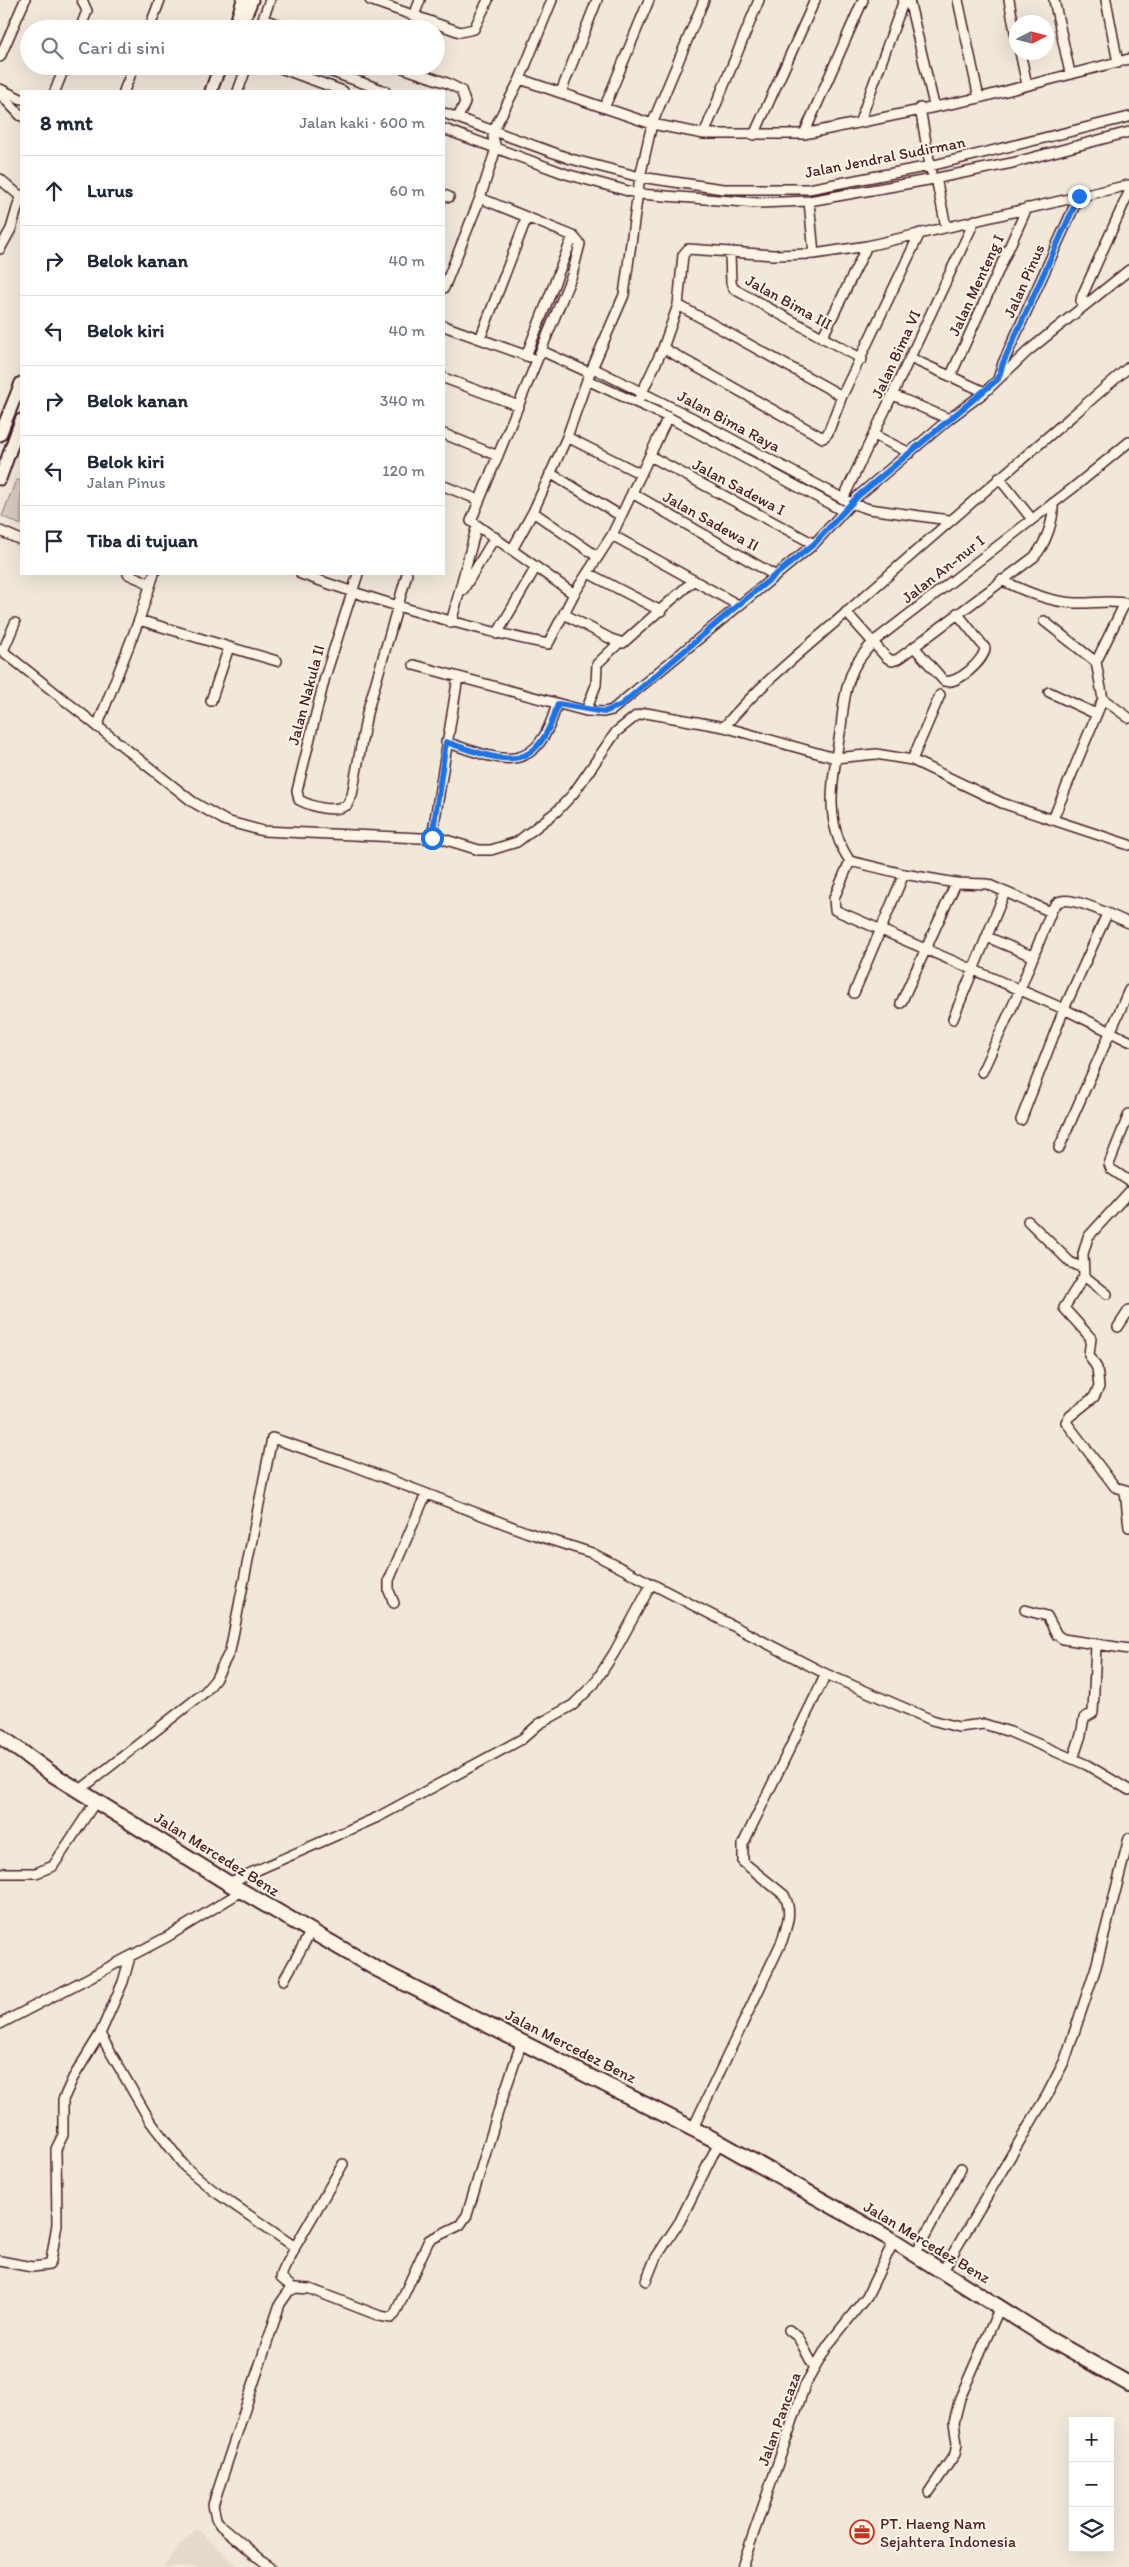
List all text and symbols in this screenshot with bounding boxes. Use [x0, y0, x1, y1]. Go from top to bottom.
north arrow [1009, 15, 1054, 60]
search box [20, 20, 445, 75]
icon: search [38, 34, 66, 62]
text: Cari di sini [78, 36, 165, 59]
text: 8 mnt [40, 110, 93, 135]
text: Jalan kaki · 600 m [299, 113, 425, 132]
street label: Jalan Jendral Sudirman [803, 132, 967, 182]
icon: ahead [40, 177, 68, 205]
text: Lurus [87, 179, 133, 202]
text: 60 m [390, 181, 425, 200]
route end [1068, 185, 1091, 208]
street label: Jalan Menteng I [944, 231, 1008, 339]
street label: Jalan Pinus [999, 241, 1049, 321]
icon: right [40, 247, 68, 275]
text: Belok kanan [87, 249, 188, 272]
text: 40 m [388, 251, 425, 270]
street label: Jalan Bima III [742, 270, 836, 334]
street label: Jalan Bima VI [867, 307, 925, 401]
icon: left [40, 317, 68, 345]
text: Belok kiri [87, 319, 164, 342]
text: 40 m [388, 321, 425, 340]
street label: Jalan Bima Raya [674, 386, 784, 456]
icon: right [40, 387, 68, 415]
text: Belok kanan [87, 389, 188, 412]
text: 340 m [380, 391, 425, 410]
text: Belok kiri [87, 450, 164, 473]
street label: Jalan Sadewa I [689, 455, 789, 519]
icon: left [40, 457, 68, 485]
text: 120 m [382, 461, 425, 480]
text: Jalan Pinus [87, 473, 166, 492]
street label: Jalan Sadewa II [660, 487, 762, 555]
icon: arrive [40, 527, 68, 555]
text: Tiba di tujuan [87, 529, 198, 552]
street label: Jalan An-nur I [898, 531, 988, 607]
street label: Jalan Nakula II [284, 643, 328, 747]
route start [421, 827, 444, 850]
street label: Jalan Mercedez Benz [151, 1808, 284, 1901]
street label: Jalan Mercedez Benz [503, 2005, 640, 2087]
street label: Jalan Mercedez Benz [860, 2197, 994, 2288]
street label: Jalan Pancaza [753, 2370, 805, 2468]
map controls [1069, 2417, 1114, 2552]
button: + [1069, 2417, 1114, 2462]
button: − [1069, 2462, 1114, 2507]
button: layers [1069, 2507, 1114, 2552]
place label: PT. Haeng Nam Sejahtera Indonesia [880, 2514, 1016, 2551]
office icon: PT. Haeng Nam Sejahtera Indonesia [849, 2519, 875, 2545]

